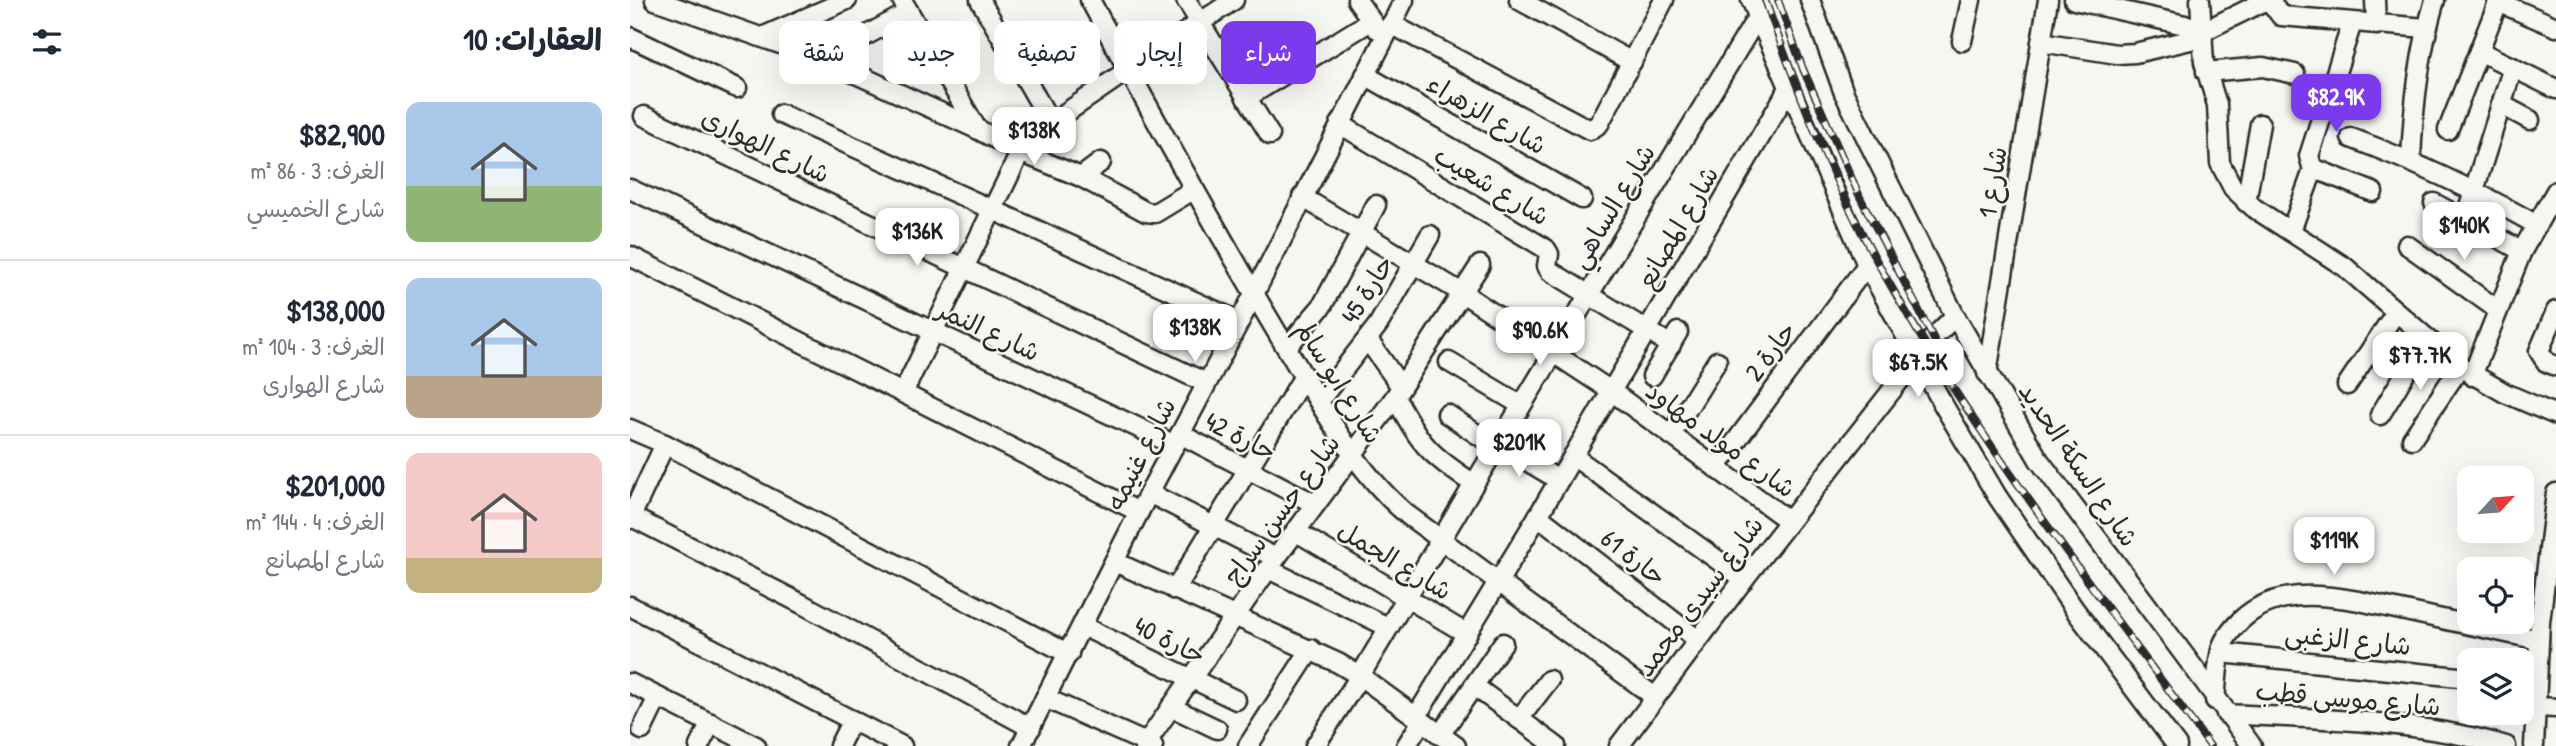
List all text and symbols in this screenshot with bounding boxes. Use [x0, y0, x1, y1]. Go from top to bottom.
text: العقارات: 10 [463, 19, 602, 59]
chip: شقة [779, 21, 869, 84]
chip: جديد [883, 21, 980, 84]
chip: تصفية [994, 21, 1100, 84]
chip: إيجار [1114, 21, 1207, 84]
chip: شراء [1221, 21, 1316, 84]
icon: filters [28, 23, 66, 61]
street label: شارع الزهراء [1420, 66, 1553, 163]
pin: $82.9K [2279, 74, 2393, 134]
text: $82.9K [2307, 81, 2365, 112]
street label: شارع الهوارى [696, 99, 836, 192]
pin: $138K [985, 108, 1083, 167]
text: $82,900 [299, 114, 385, 154]
text: $138K [1008, 114, 1060, 145]
icon: home [462, 130, 546, 214]
street label: شارع شعيب [1427, 137, 1556, 234]
street label: شارع الساهي [1561, 137, 1668, 278]
street label: شارع 1 [1969, 144, 2016, 220]
text: الغرف: 3 · 86 m² [250, 155, 385, 186]
street label: شارع المصانع [1628, 159, 1728, 296]
text: شارع الخميسي [247, 193, 385, 224]
pin: $140K [2415, 202, 2513, 262]
pin: $136K [868, 208, 966, 268]
text: $140K [2439, 209, 2489, 240]
text: $136K [891, 215, 943, 246]
street label: حارة 45 [1332, 248, 1402, 330]
text: $138,000 [286, 290, 385, 330]
street label: شارع النمر [930, 290, 1046, 370]
pin: $138K [1146, 304, 1244, 364]
icon: home [462, 306, 546, 390]
pin: $90.6K [1483, 308, 1597, 367]
text: $138K [1169, 311, 1221, 342]
street label: شارع ابو سالم [1286, 314, 1392, 452]
text: $90.6K [1512, 314, 1568, 345]
street label: حارة 2 [1736, 314, 1804, 388]
text: الغرف: 3 · 104 m² [242, 331, 385, 362]
pin: $77.7K [2363, 332, 2477, 392]
text: $77.7K [2389, 339, 2451, 370]
pin: $67.5K [1861, 340, 1975, 399]
text: $67.5K [1889, 346, 1947, 377]
text: شارع الهوارى [263, 369, 385, 400]
street label: شارع مولد مهاود [1638, 373, 1803, 506]
street label: شارع السكة الحديد [2010, 375, 2147, 554]
street label: شارع غنيمه [1097, 391, 1184, 517]
street label: حارة 42 [1199, 403, 1283, 469]
pin: $201K [1470, 420, 1568, 479]
text: $201K [1492, 426, 1546, 457]
street label: شارع حسن سراج [1215, 427, 1348, 592]
text: $201,000 [285, 465, 385, 505]
north arrow [2457, 466, 2534, 542]
map controls [2457, 466, 2534, 725]
icon: home [462, 481, 546, 565]
text: الغرف: 4 · 144 m² [246, 506, 385, 537]
street label: شارع سيدى محمد [1627, 508, 1772, 684]
street label: شارع الجمل [1331, 512, 1459, 609]
pin: $119K [2285, 518, 2383, 577]
street label: حارة 61 [1594, 521, 1674, 593]
text: $119K [2310, 524, 2358, 555]
text: شارع المصانع [265, 544, 385, 575]
button: locate [2457, 557, 2534, 634]
street label: حارة 40 [1128, 608, 1212, 672]
street label: شارع الزغبى [2283, 615, 2413, 664]
button: layers [2457, 648, 2534, 725]
street label: شارع موسى قطب [2254, 672, 2442, 725]

